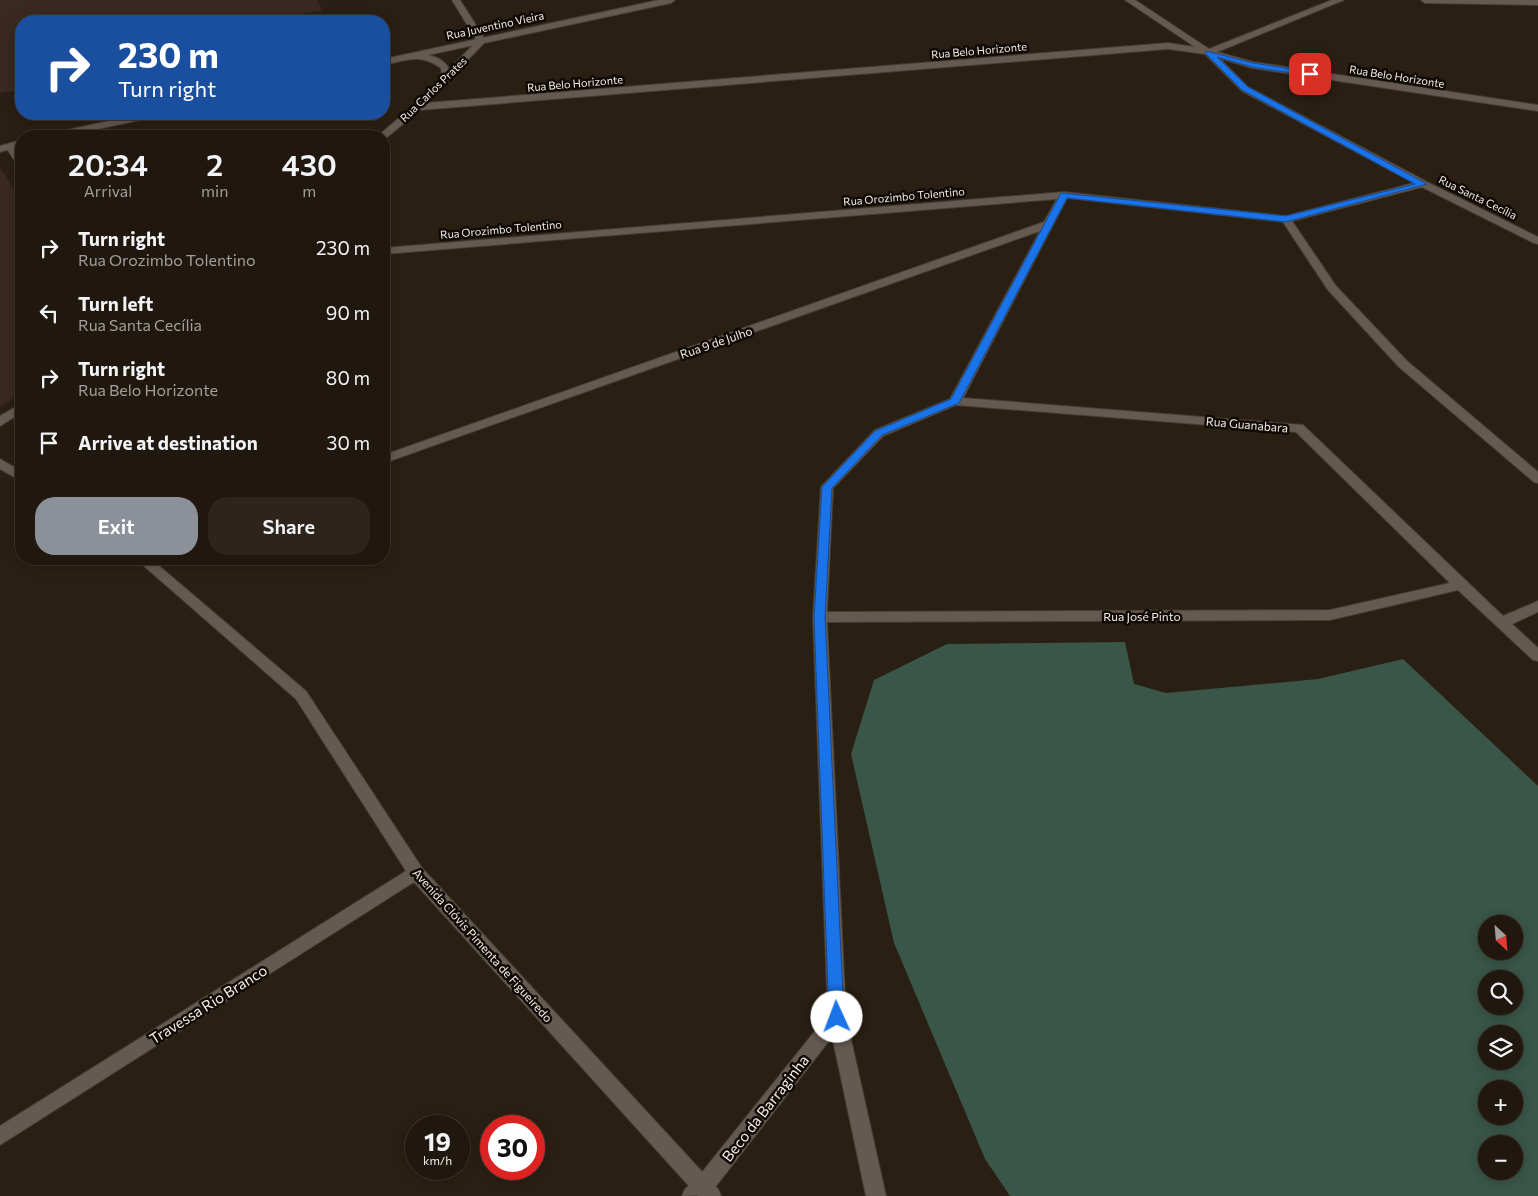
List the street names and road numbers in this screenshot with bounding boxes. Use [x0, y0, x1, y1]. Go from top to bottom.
street label: Rua Juventino Vieira [445, 8, 545, 43]
street label: Rua Belo Horizonte [930, 39, 1028, 61]
street label: Rua Carlos Prates [397, 54, 469, 124]
street label: Rua Belo Horizonte [1348, 62, 1446, 90]
street label: Rua Belo Horizonte [526, 72, 624, 94]
street label: Rua Santa Cecília [1437, 172, 1519, 222]
street label: Rua Orozimbo Tolentino [843, 184, 966, 208]
street label: Rua Orozimbo Tolentino [440, 217, 563, 241]
street label: Rua 9 de Julho [678, 323, 754, 362]
street label: Rua Guanabara [1205, 413, 1289, 435]
street label: Rua José Pinto [1103, 609, 1181, 624]
street label: Avenida Clóvis Pimenta de Figueiredo [410, 865, 556, 1025]
street label: Travessa Rio Branco [146, 960, 270, 1048]
street label: Beco da Barraginha [718, 1051, 812, 1165]

